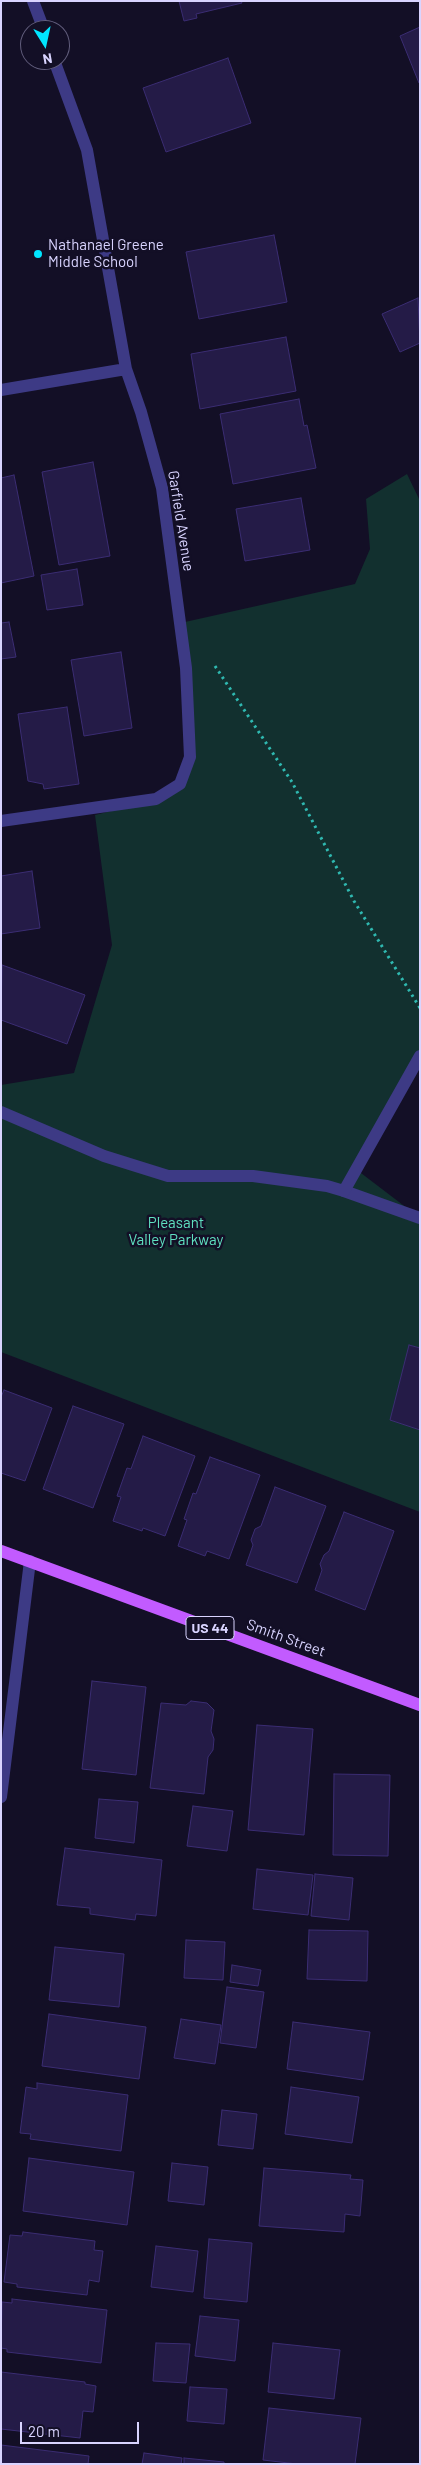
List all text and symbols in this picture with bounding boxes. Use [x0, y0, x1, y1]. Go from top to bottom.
north arrow [20, 20, 70, 70]
text: N [41, 50, 54, 68]
place label: Nathanael Greene Middle School [48, 236, 164, 271]
marker: Nathanael Greene Middle School [32, 248, 44, 260]
street label: Garfield Avenue [164, 469, 198, 573]
park label: Pleasant Valley Parkway [128, 1214, 224, 1249]
street label: Smith Street [244, 1615, 328, 1661]
road number: US 44 [186, 1616, 234, 1640]
scale bar [22, 2412, 141, 2444]
text: 20 m [28, 2422, 60, 2440]

